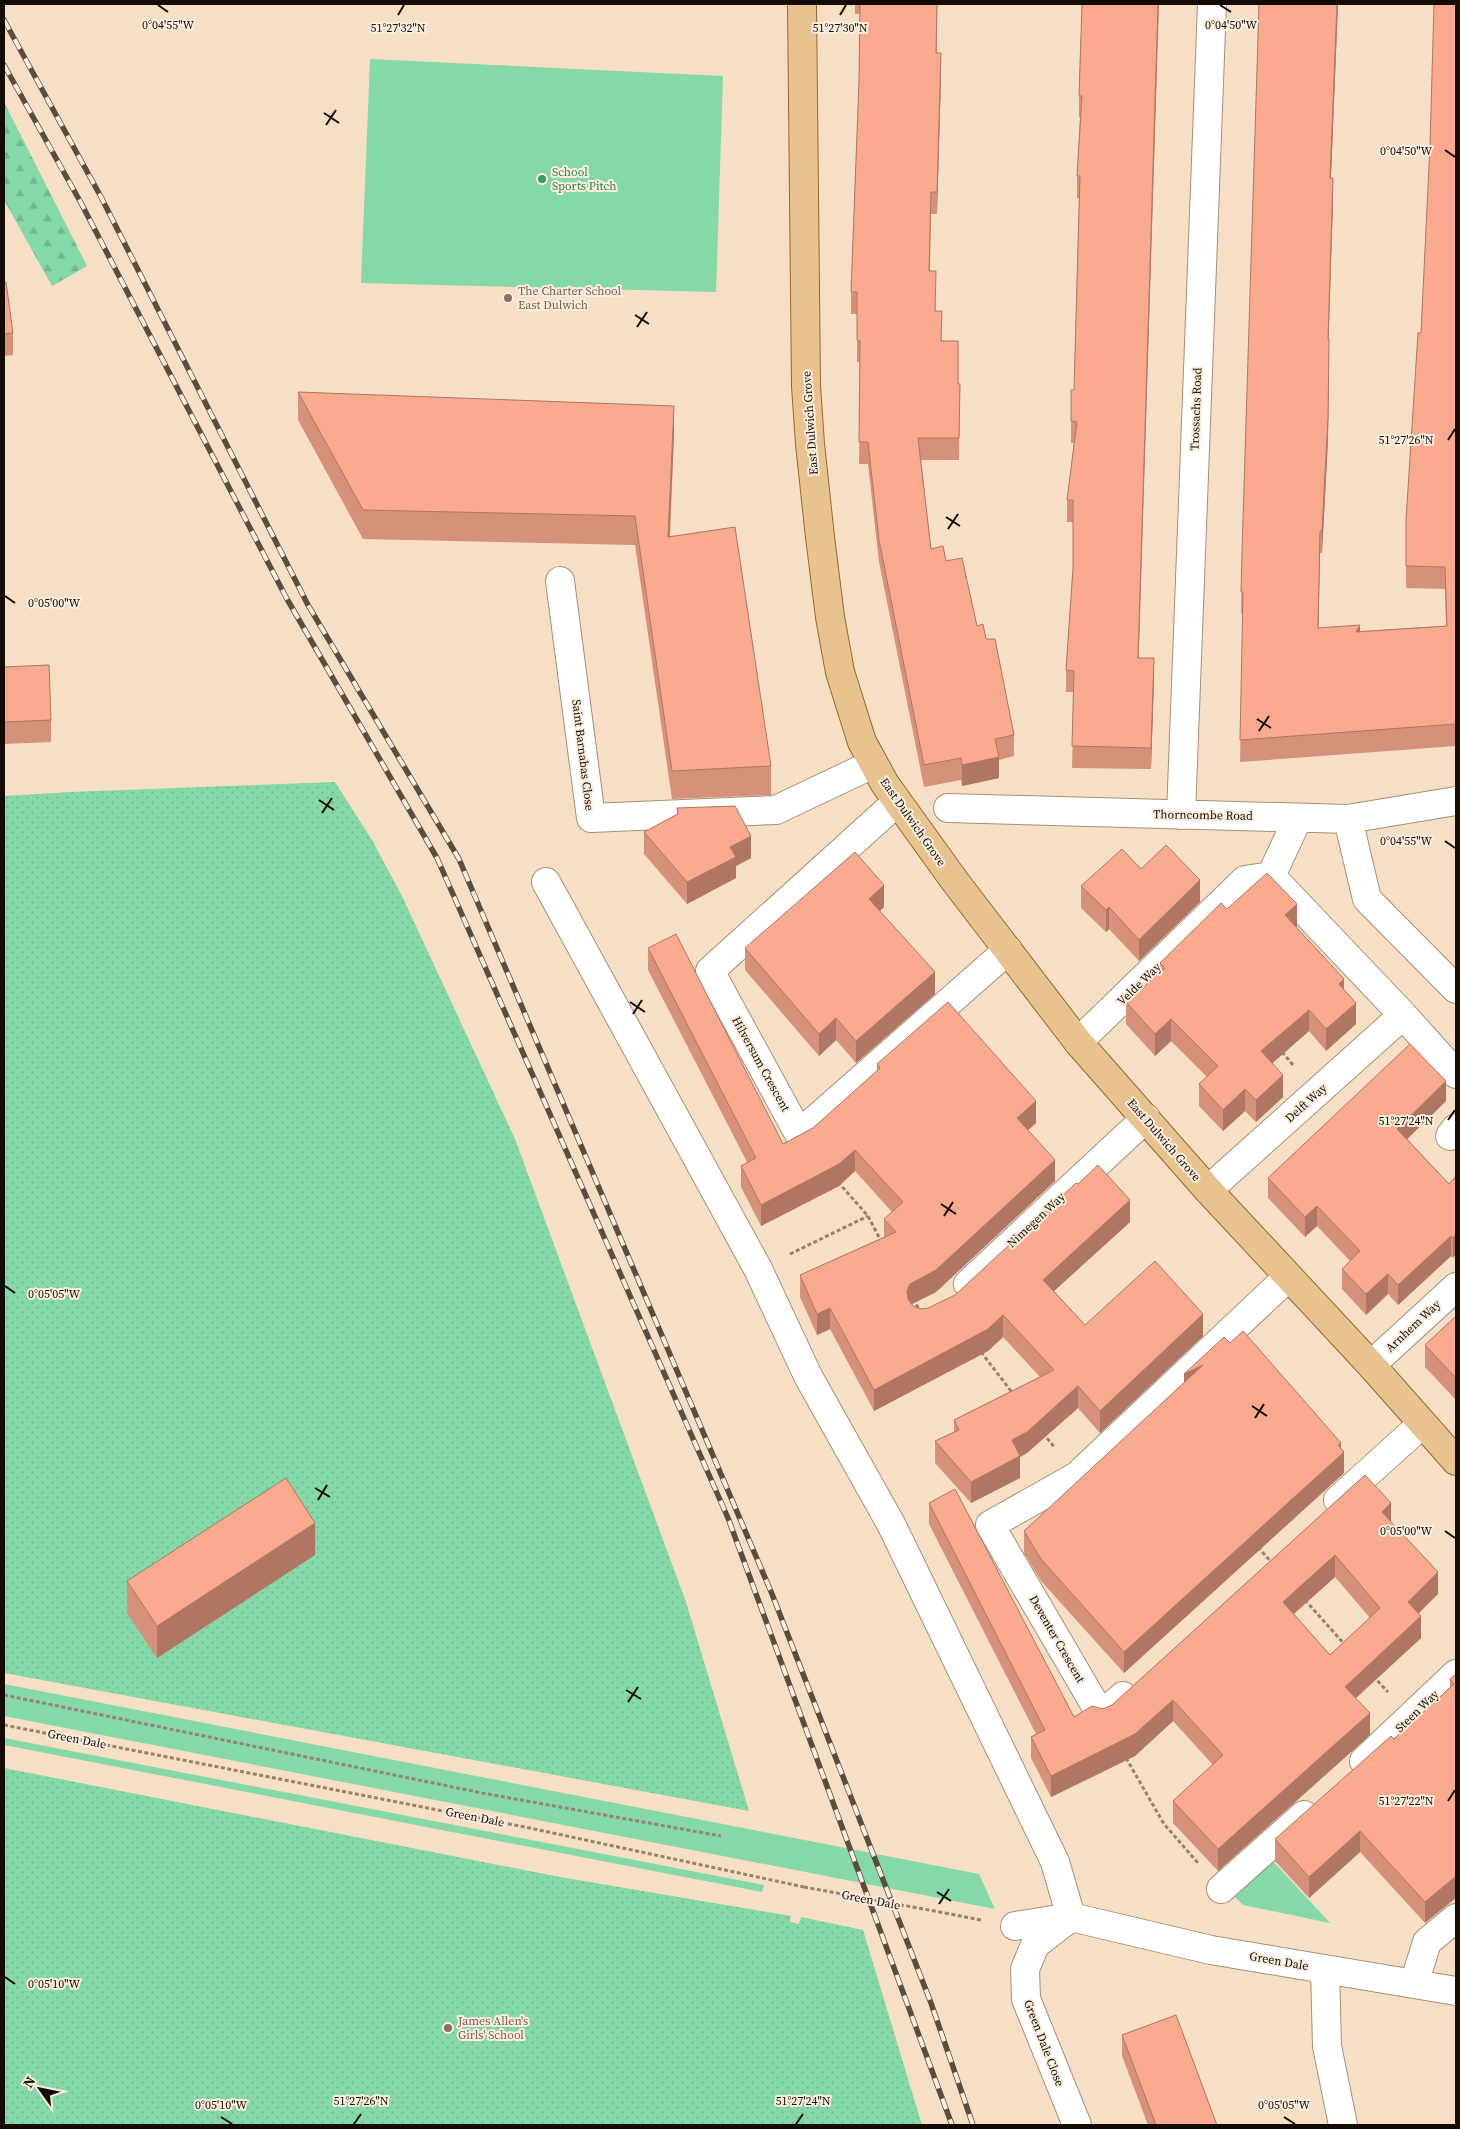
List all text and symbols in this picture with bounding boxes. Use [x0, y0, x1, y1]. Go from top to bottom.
text: 0°04'55"W [142, 17, 194, 33]
text: 0°04'50"W [1205, 17, 1257, 33]
text: 51°27'32"N [370, 20, 426, 36]
text: 51°27'30"N [812, 20, 868, 36]
text: 0°04'50"W [1380, 143, 1432, 159]
place label: School Sports Pitch [552, 164, 616, 194]
marker: School Sports Pitch [536, 173, 548, 185]
place label: The Charter School East Dulwich [518, 283, 622, 313]
marker: The Charter School East Dulwich [502, 292, 514, 304]
street label: Trossachs Road [1187, 367, 1205, 451]
street label: East Dulwich Grove [798, 370, 822, 476]
text: 51°27'26"N [1378, 432, 1434, 448]
text: 0°05'00"W [28, 595, 80, 611]
street label: Saint Barnabas Close [568, 698, 598, 812]
street label: East Dulwich Grove [877, 775, 949, 869]
street label: Thorncombe Road [1153, 806, 1253, 824]
text: 0°04'55"W [1380, 833, 1432, 849]
street label: Velde Way [1114, 959, 1165, 1009]
street label: Hilversum Crescent [728, 1014, 794, 1114]
street label: Delft Way [1282, 1079, 1331, 1126]
street label: East Dulwich Grove [1124, 1095, 1204, 1185]
text: 51°27'24"N [1378, 1113, 1434, 1129]
street label: Nimegen Way [1003, 1188, 1069, 1251]
text: 0°05'05"W [28, 1286, 80, 1302]
street label: Arnhem Way [1382, 1296, 1445, 1356]
text: 0°05'00"W [1380, 1523, 1432, 1539]
street label: Deventer Crescent [1025, 1592, 1089, 1686]
street label: Steen Way [1392, 1686, 1443, 1736]
street label: Green Dale [46, 1725, 108, 1753]
text: 51°27'22"N [1378, 1793, 1434, 1809]
street label: Green Dale [444, 1803, 506, 1831]
street label: Green Dale [840, 1886, 902, 1914]
street label: Green Dale [1248, 1948, 1310, 1974]
text: 0°05'10"W [28, 1976, 80, 1992]
street label: Green Dale Close [1020, 1997, 1068, 2089]
place label: James Allen's Girls' School [457, 2013, 528, 2043]
marker: James Allen's Girls' School [442, 2022, 454, 2034]
north arrow [15, 2064, 65, 2114]
text: N [18, 2072, 40, 2092]
text: 51°27'26"N [333, 2093, 389, 2109]
text: 51°27'24"N [775, 2093, 831, 2109]
text: 0°05'10"W [195, 2097, 247, 2113]
text: 0°05'05"W [1258, 2097, 1310, 2113]

